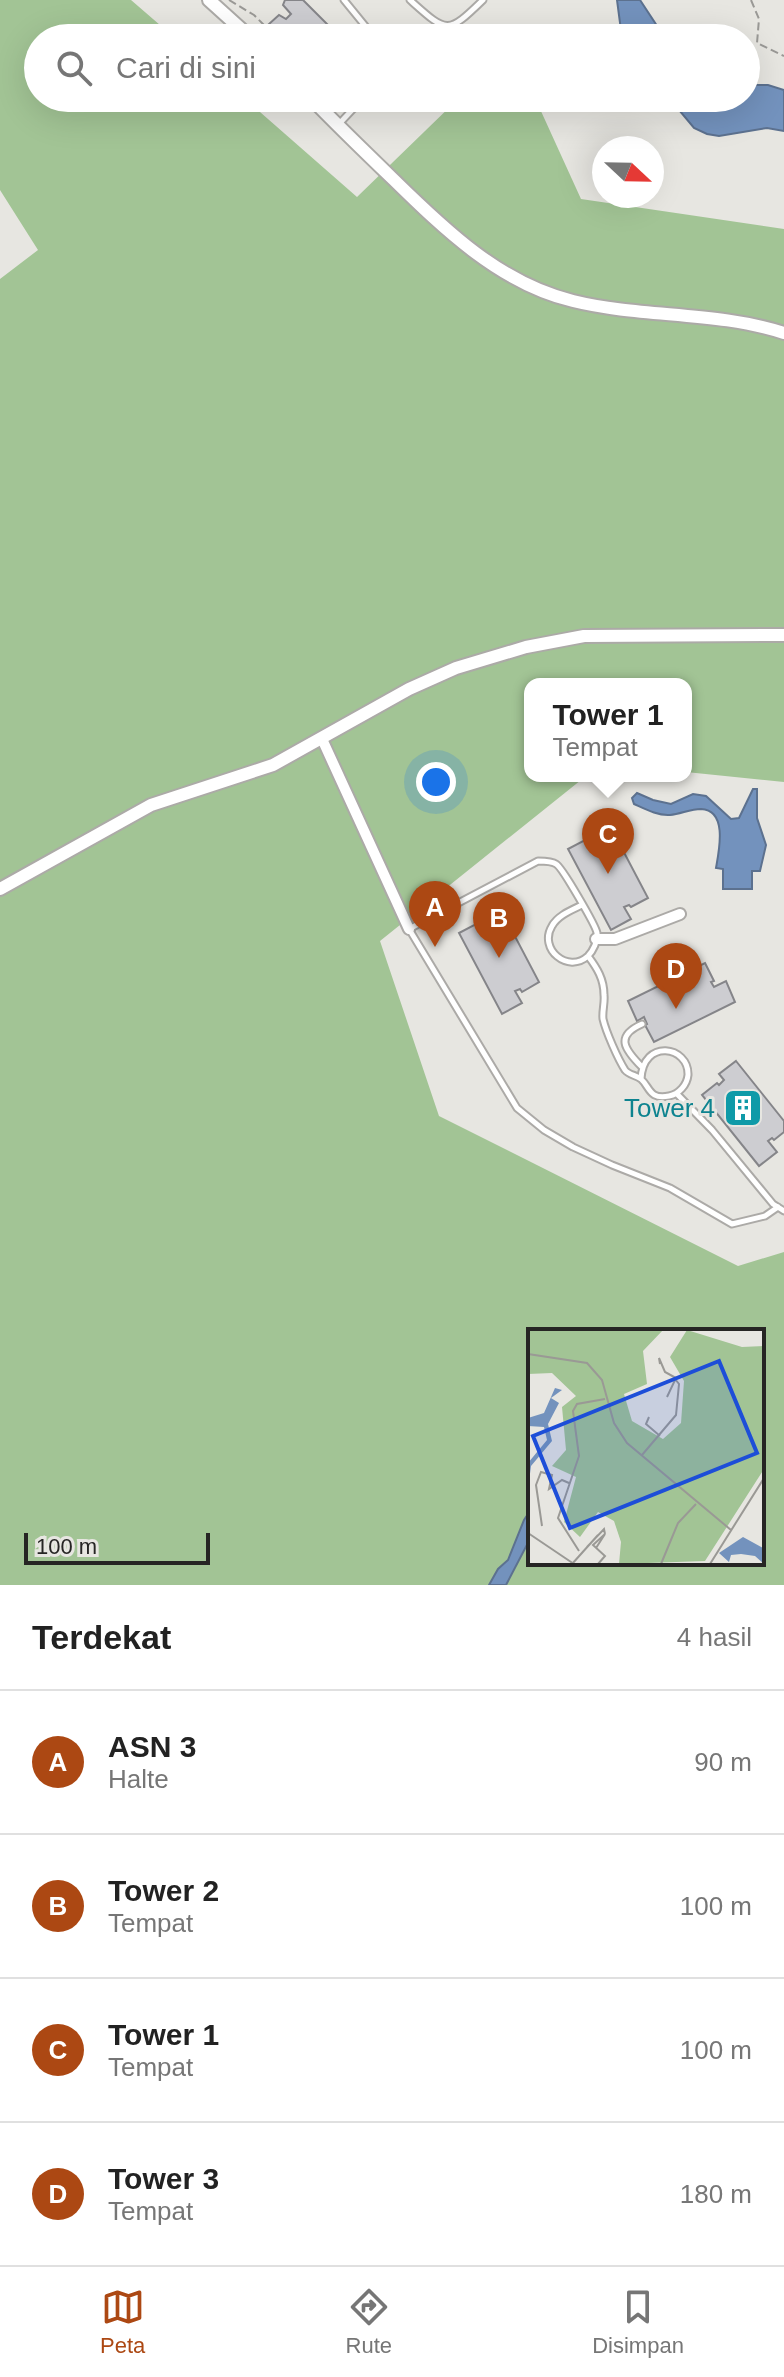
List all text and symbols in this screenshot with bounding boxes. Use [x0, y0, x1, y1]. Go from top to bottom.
search box [24, 24, 760, 112]
icon: search [52, 46, 96, 90]
text: Cari di sini [116, 51, 256, 84]
north arrow [592, 136, 664, 208]
popup [524, 678, 692, 782]
text: Tower 1 [552, 698, 664, 731]
text: Tempat [552, 732, 638, 762]
your location [416, 762, 456, 802]
pin: C [582, 808, 634, 874]
pin: A [409, 881, 461, 947]
pin: B [473, 892, 525, 958]
pin: D [650, 943, 702, 1009]
building icon: Tower 4 [722, 1087, 764, 1129]
place label: Tower 4 [624, 1093, 715, 1123]
inset map [528, 1329, 764, 1565]
scale bar [24, 1529, 210, 1565]
text: 100 m [36, 1534, 97, 1559]
text: Terdekat [32, 1618, 171, 1656]
text: 4 hasil [677, 1622, 752, 1652]
text: ASN 3 [108, 1730, 196, 1763]
text: A [49, 1747, 67, 1777]
text: 90 m [694, 1747, 752, 1777]
text: Halte [108, 1764, 169, 1794]
text: Tower 2 [108, 1874, 219, 1907]
text: B [49, 1891, 67, 1921]
text: 100 m [680, 1891, 752, 1921]
text: Tempat [108, 1908, 193, 1938]
text: Tower 1 [108, 2018, 219, 2051]
text: C [49, 2035, 67, 2065]
text: 100 m [680, 2035, 752, 2065]
text: Tempat [108, 2052, 193, 2082]
text: Tower 3 [108, 2162, 219, 2195]
text: D [49, 2179, 67, 2209]
text: 180 m [680, 2179, 752, 2209]
text: Tempat [108, 2196, 193, 2226]
tab: Peta [100, 2285, 145, 2359]
tab: Rute [346, 2285, 392, 2359]
tab: Disimpan [592, 2285, 684, 2359]

